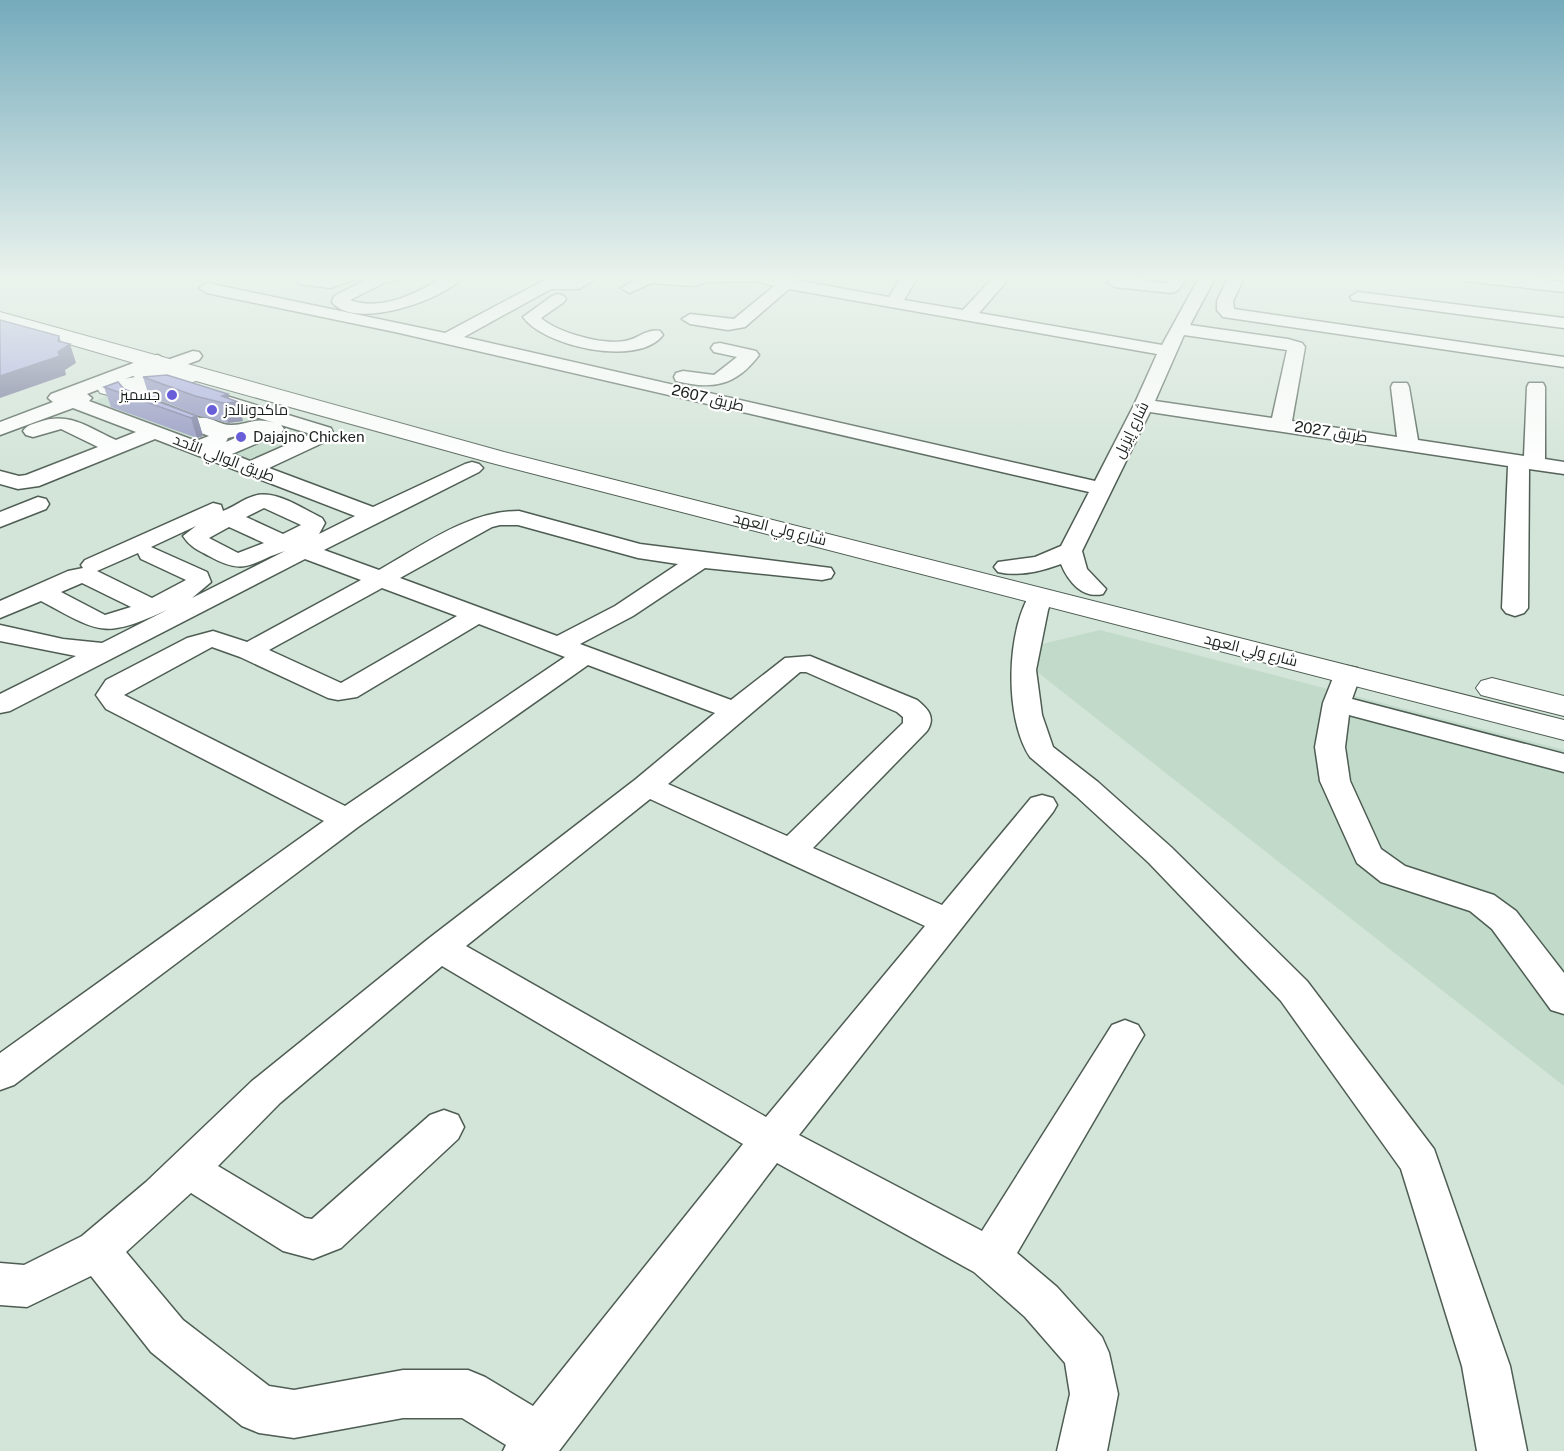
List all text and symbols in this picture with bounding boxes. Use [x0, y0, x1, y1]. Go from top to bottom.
street label: طريق 2607 [670, 381, 746, 416]
place label: جسميز [119, 386, 160, 404]
marker: جسميز [165, 388, 179, 402]
street label: شارع إيزيل [1110, 399, 1154, 462]
place label: ماكدونالدز [223, 401, 288, 419]
marker: ماكدونالدز [205, 403, 219, 417]
street label: طريق 2027 [1293, 417, 1369, 448]
place label: Dajajno Chicken [253, 428, 365, 445]
street label: طريق الوالي الأحد [169, 430, 278, 489]
marker: Dajajno Chicken [234, 430, 248, 444]
street label: شارع ولي العهد [731, 509, 828, 552]
street label: شارع ولي العهد [1202, 630, 1299, 673]

